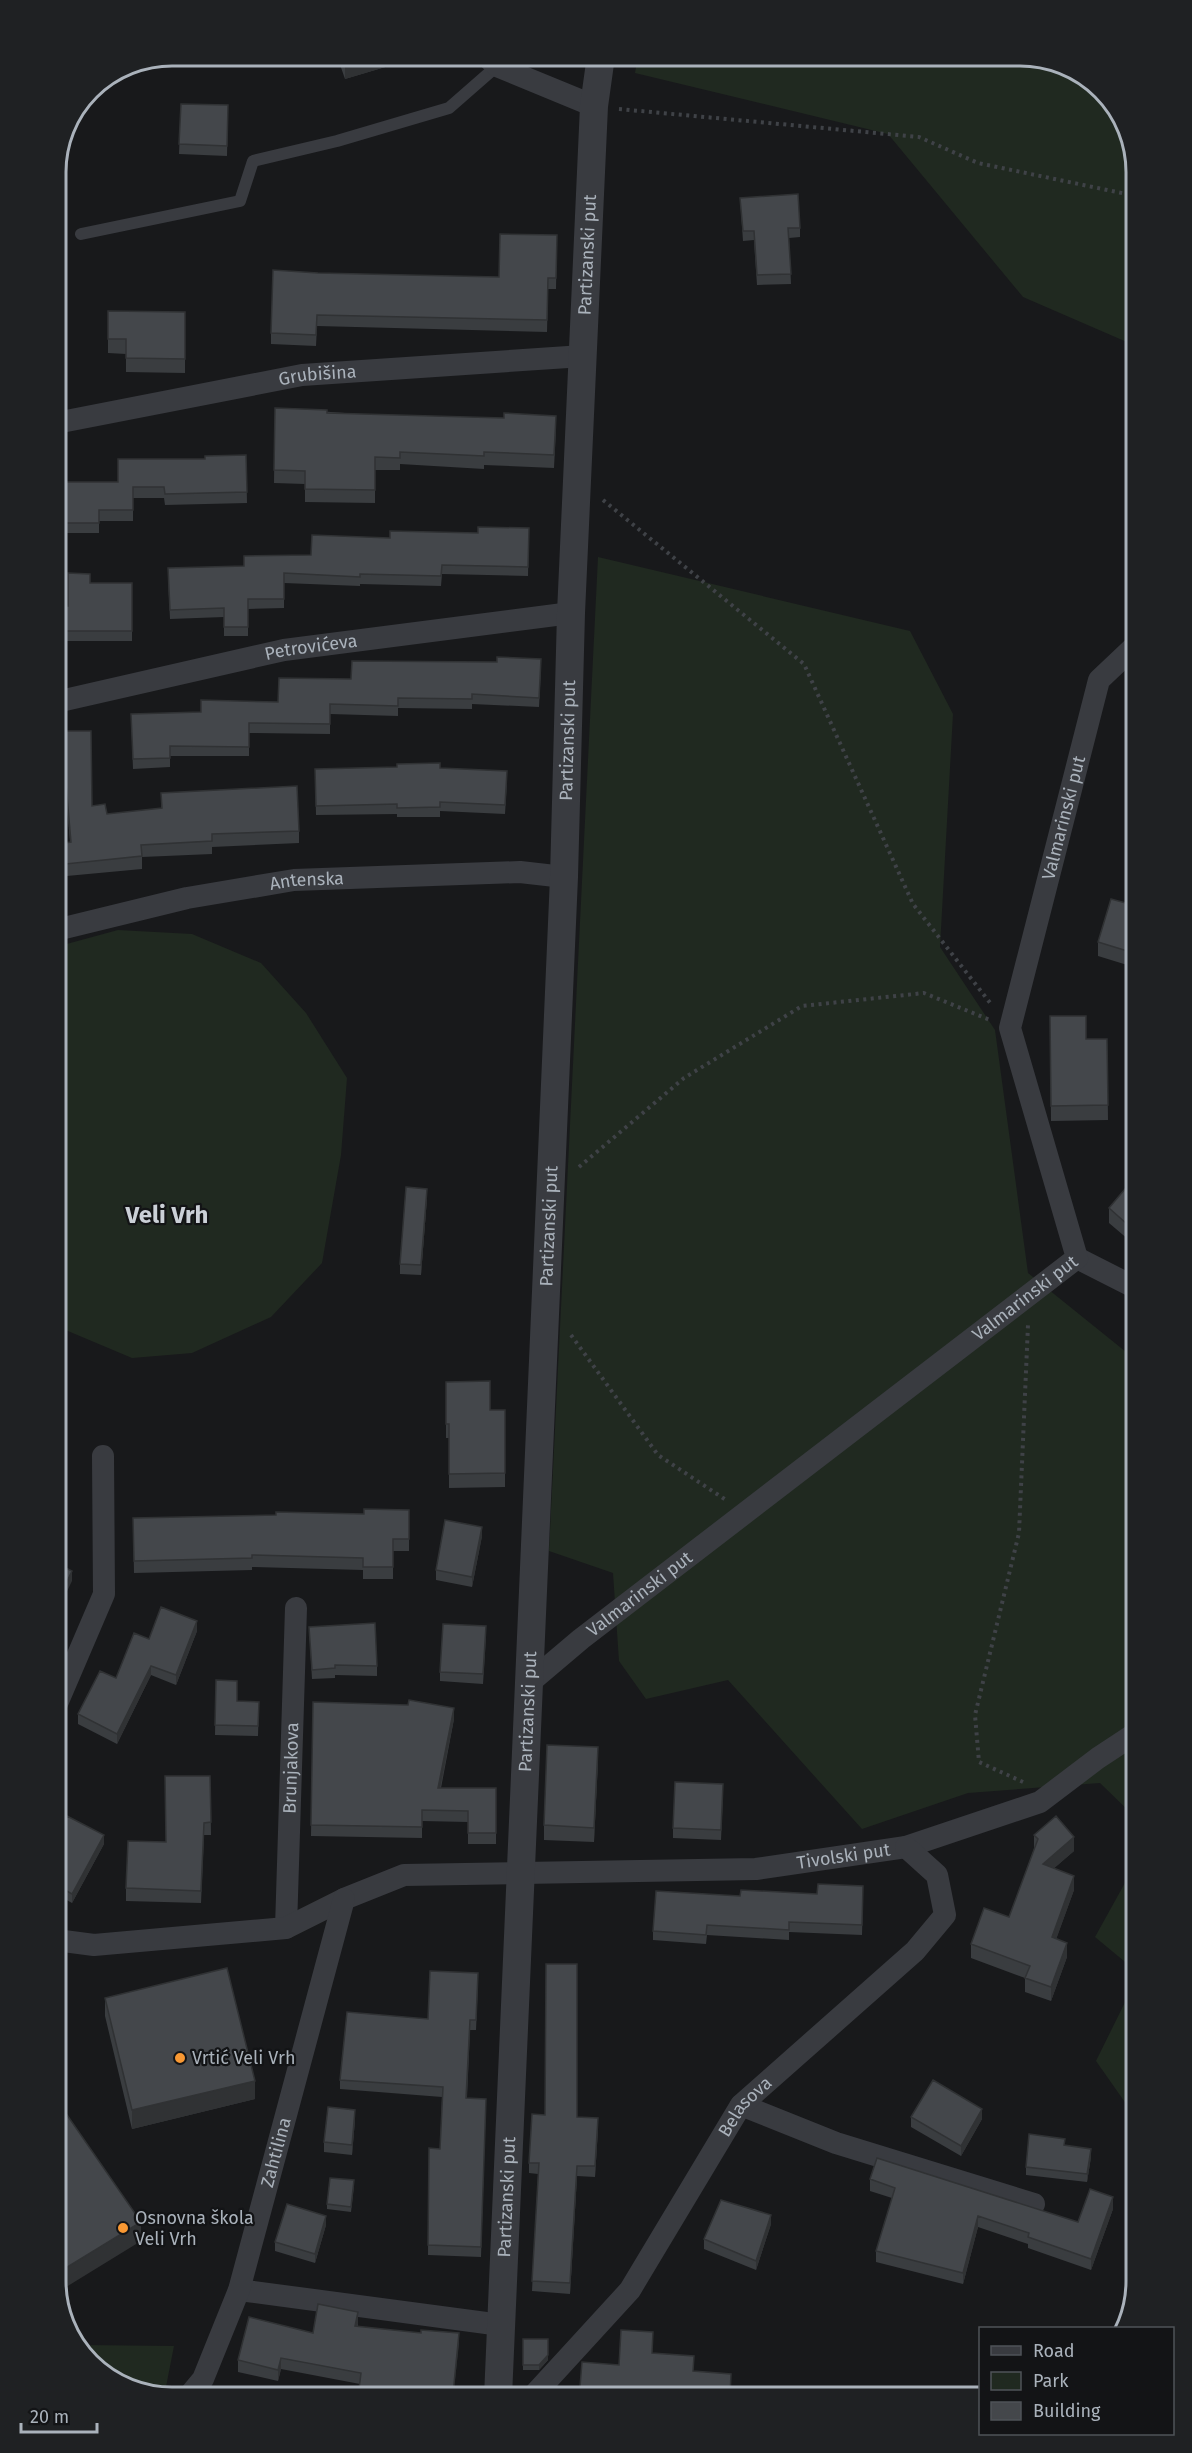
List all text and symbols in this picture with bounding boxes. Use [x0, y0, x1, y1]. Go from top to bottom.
street label: Partizanski put [574, 193, 601, 316]
street label: Grubišina [276, 360, 357, 390]
street label: Petrovićeva [262, 630, 359, 665]
street label: Partizanski put [555, 679, 580, 801]
street label: Valmarinski put [1037, 753, 1090, 882]
street label: Antenska [268, 867, 344, 895]
street label: Partizanski put [535, 1165, 562, 1287]
district label: Veli Vrh [125, 1201, 208, 1229]
street label: Valmarinski put [968, 1250, 1083, 1345]
street label: Valmarinski put [582, 1546, 697, 1641]
street label: Partizanski put [514, 1650, 541, 1773]
street label: Brunjakova [279, 1722, 303, 1814]
street label: Tivolski put [795, 1838, 892, 1874]
place label: Vrtić Veli Vrh [192, 2047, 296, 2069]
marker: Vrtić Veli Vrh [173, 2051, 187, 2065]
street label: Belasova [713, 2072, 776, 2141]
street label: Zahtilina [256, 2115, 296, 2190]
street label: Partizanski put [493, 2136, 520, 2258]
place label: Osnovna škola Veli Vrh [135, 2207, 254, 2250]
marker: Osnovna škola Veli Vrh [116, 2221, 130, 2235]
legend [979, 2327, 1174, 2435]
text: Road [1033, 2340, 1075, 2362]
text: Park [1033, 2370, 1069, 2392]
scale bar [21, 2396, 98, 2434]
text: Building [1033, 2400, 1101, 2422]
text: 20 m [30, 2406, 69, 2428]

